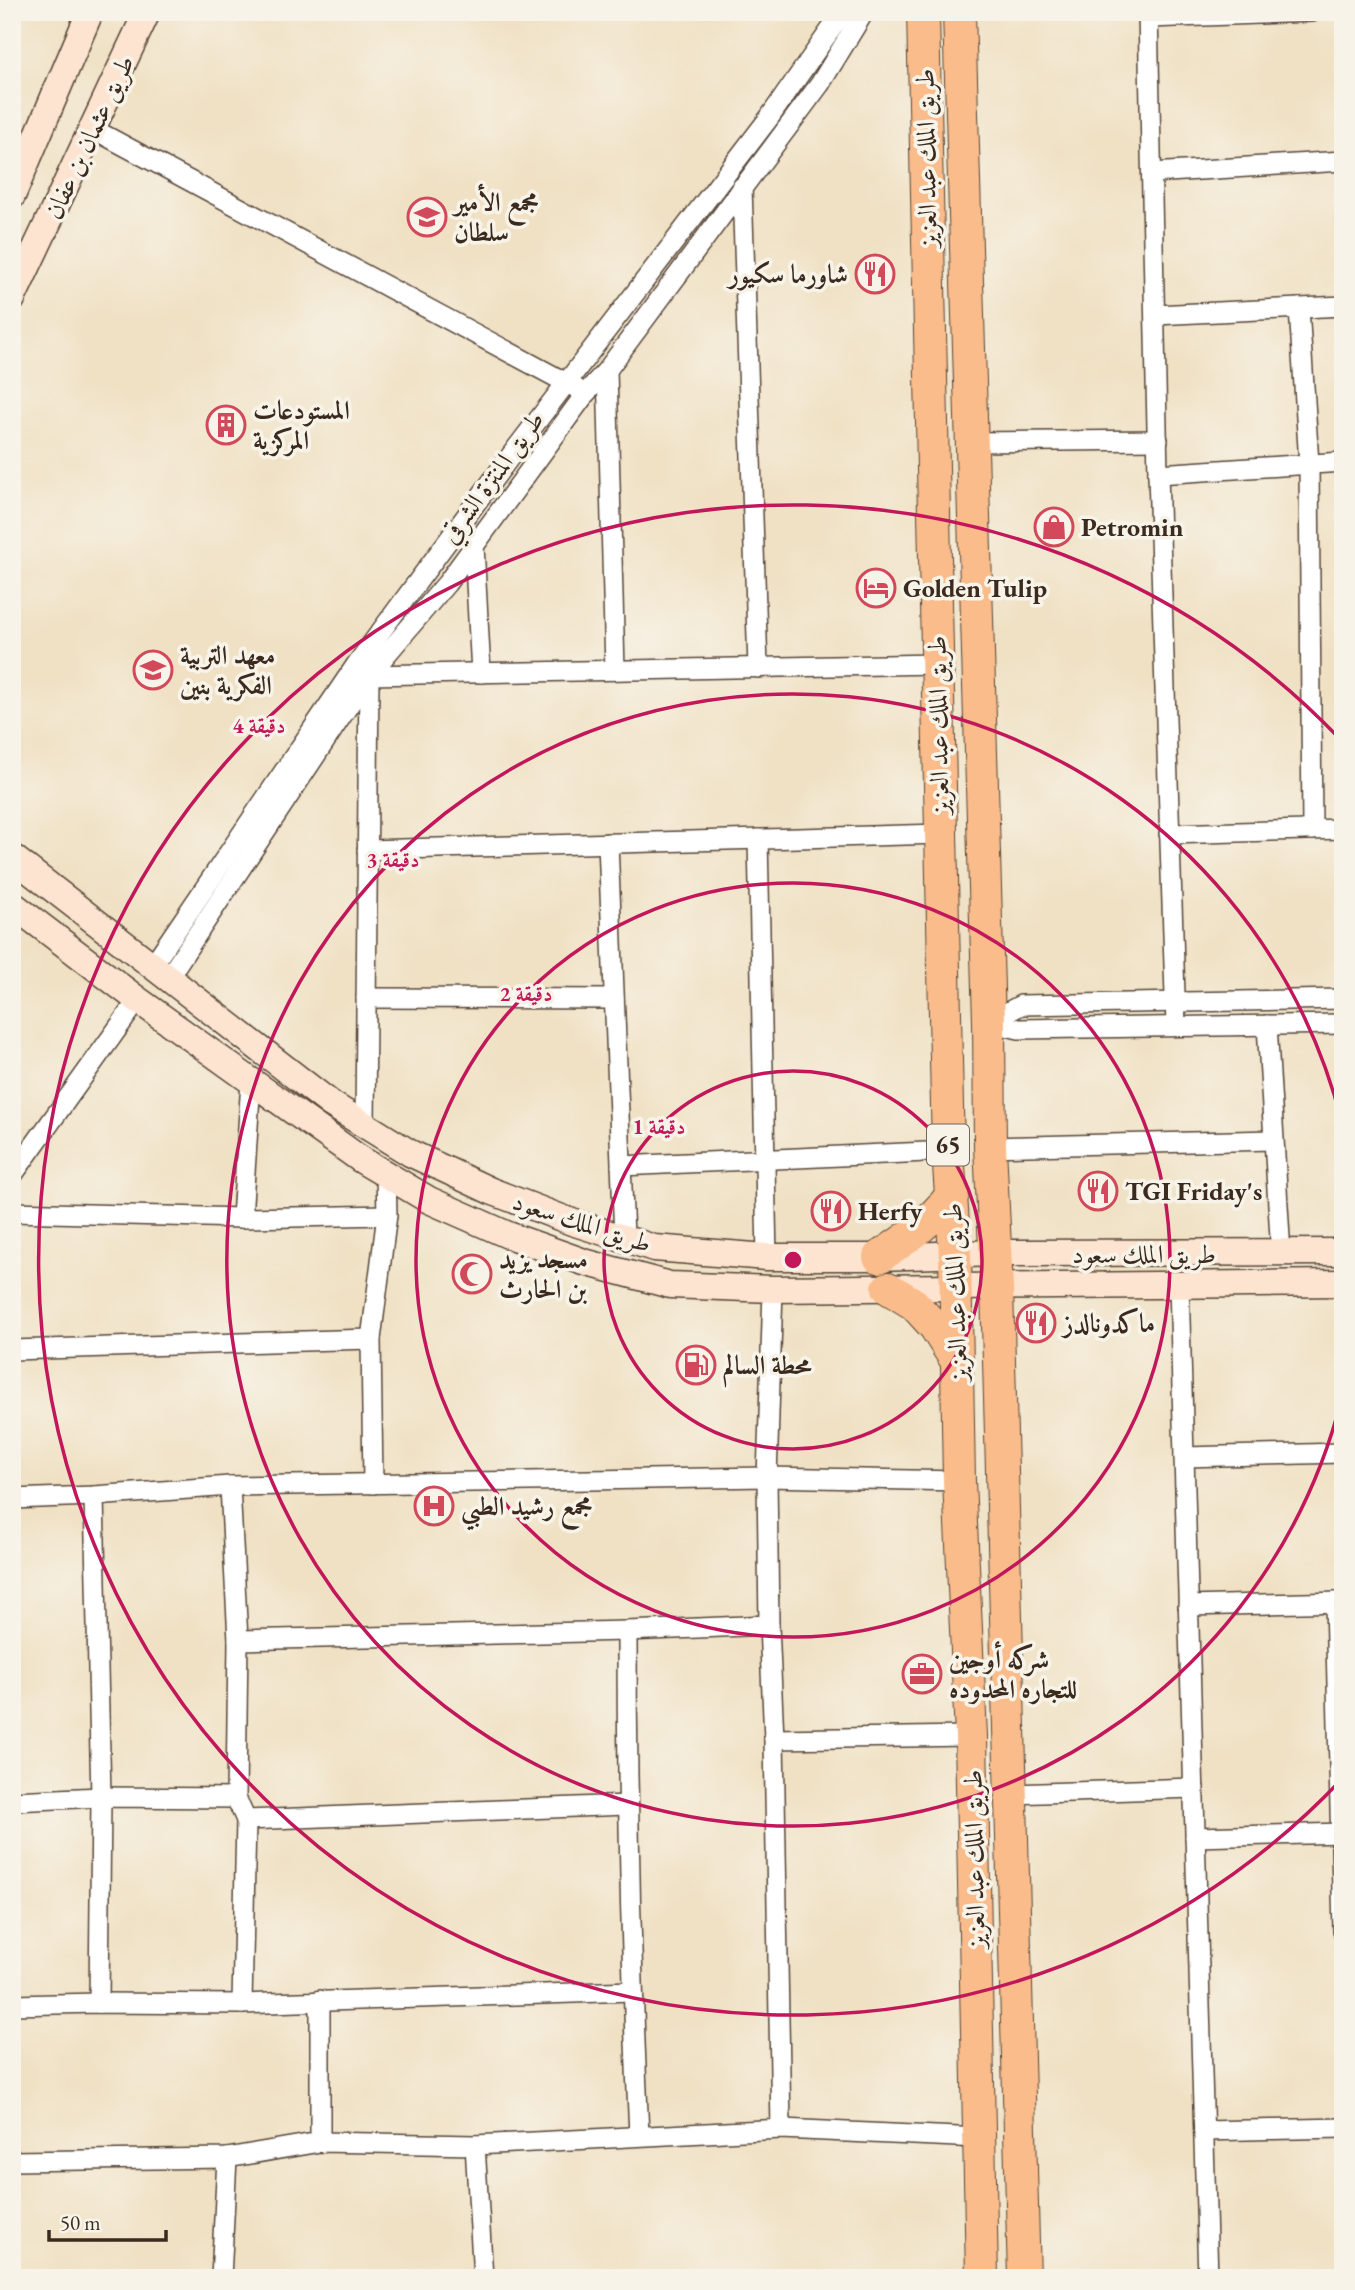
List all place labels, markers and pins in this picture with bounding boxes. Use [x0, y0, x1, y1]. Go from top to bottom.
place label: مجمع الأمير سلطان [451, 183, 539, 249]
school or university icon: مجمع الأمير سلطان [406, 196, 448, 238]
restaurant icon: شاورما سكيور [854, 253, 896, 295]
place label: شاورما سكيور [726, 257, 848, 291]
place label: المستودعات المركزية [253, 393, 350, 457]
building icon: المستودعات المركزية [205, 404, 247, 446]
shop icon: Petromin [1033, 506, 1075, 548]
place label: Petromin [1081, 510, 1184, 544]
hotel icon: Golden Tulip [855, 567, 897, 609]
place label: Golden Tulip [903, 571, 1047, 605]
place label: معهد التربية الفكرية بنين [180, 638, 275, 702]
school or university icon: معهد التربية الفكرية بنين [132, 649, 174, 691]
restaurant icon: TGI Friday's [1077, 1170, 1119, 1212]
place label: TGI Friday's [1125, 1174, 1262, 1208]
restaurant icon: Herfy [810, 1190, 852, 1232]
place label: Herfy [858, 1194, 923, 1228]
place label: مسجد يزيد بن الحارث [499, 1242, 588, 1306]
centre of rings [781, 1248, 805, 1272]
mosque icon: مسجد يزيد بن الحارث [451, 1253, 493, 1295]
restaurant icon: ماكدونالدز [1015, 1302, 1057, 1344]
place label: ماكدونالدز [1060, 1306, 1155, 1340]
fuel station icon: محطة السالم [675, 1344, 717, 1386]
place label: محطة السالم [723, 1348, 813, 1388]
hospital icon: مجمع رشيد الطبي [413, 1485, 455, 1527]
place label: مجمع رشيد الطبي [461, 1489, 592, 1531]
place label: شركه أوجين للتجاره المحدوده [949, 1641, 1077, 1706]
office icon: شركه أوجين للتجاره المحدوده [901, 1653, 943, 1695]

